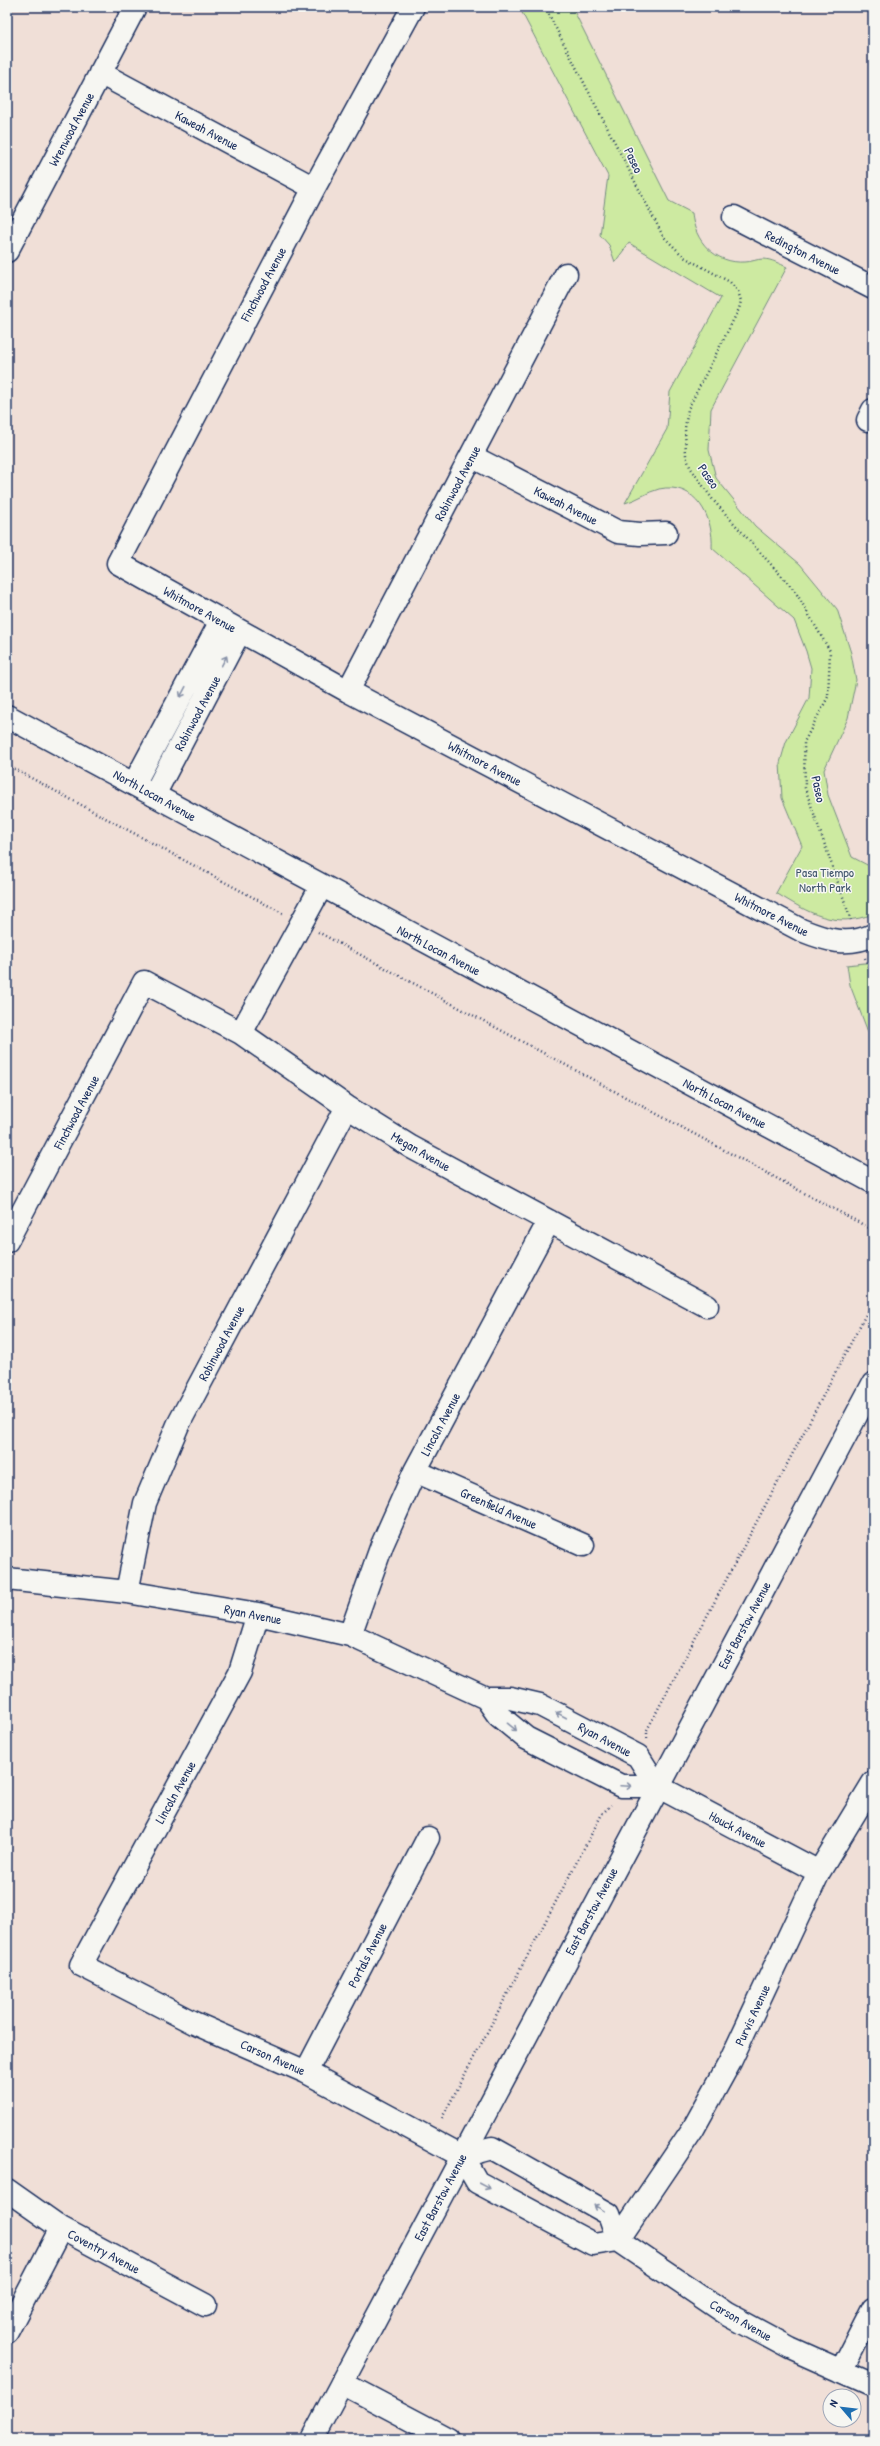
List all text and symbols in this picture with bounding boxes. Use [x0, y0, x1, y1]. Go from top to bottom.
street label: Wrenwood Avenue [44, 89, 98, 169]
street label: Kaweah Avenue [172, 106, 242, 154]
street label: Paseo [620, 144, 648, 176]
street label: Redington Avenue [762, 225, 844, 279]
street label: Finchwood Avenue [235, 244, 290, 325]
street label: Robinwood Avenue [430, 442, 484, 524]
street label: Paseo [694, 460, 724, 492]
street label: Kaweah Avenue [531, 481, 601, 529]
street label: Whitmore Avenue [160, 581, 240, 637]
one-way arrow [221, 656, 229, 668]
street label: Robinwood Avenue [170, 672, 224, 754]
one-way arrow [179, 686, 187, 698]
street label: Whitmore Avenue [445, 736, 525, 790]
street label: North Locan Avenue [110, 765, 200, 825]
street label: Paseo [807, 774, 831, 804]
park label: Pasa Tiempo North Park [796, 863, 854, 896]
street label: Whitmore Avenue [732, 888, 812, 940]
street label: North Locan Avenue [394, 920, 484, 980]
street label: Finchwood Avenue [48, 1072, 103, 1153]
street label: North Locan Avenue [680, 1073, 770, 1133]
street label: Megan Avenue [388, 1127, 454, 1175]
street label: Robinwood Avenue [194, 1302, 248, 1384]
street label: Lincoln Avenue [416, 1389, 464, 1459]
street label: Greenfield Avenue [458, 1483, 540, 1533]
street label: East Barstow Avenue [713, 1578, 775, 1672]
street label: Ryan Avenue [223, 1600, 283, 1628]
one-way arrow [555, 1711, 567, 1719]
street label: Ryan Avenue [575, 1717, 635, 1761]
one-way arrow [506, 1722, 517, 1731]
street label: Lincoln Avenue [150, 1757, 200, 1827]
one-way arrow [619, 1782, 632, 1789]
street label: Houck Avenue [706, 1806, 770, 1852]
street label: East Barstow Avenue [560, 1864, 622, 1958]
street label: Portals Avenue [343, 1920, 391, 1990]
street label: Purvis Avenue [730, 1981, 774, 2049]
street label: Carson Avenue [238, 2035, 308, 2079]
street label: East Barstow Avenue [409, 2150, 471, 2244]
one-way arrow [479, 2183, 491, 2190]
one-way arrow [593, 2204, 605, 2212]
street label: Coventry Avenue [65, 2224, 143, 2278]
street label: Carson Avenue [706, 2295, 776, 2345]
north arrow [822, 2388, 862, 2428]
text: N [826, 2397, 841, 2409]

